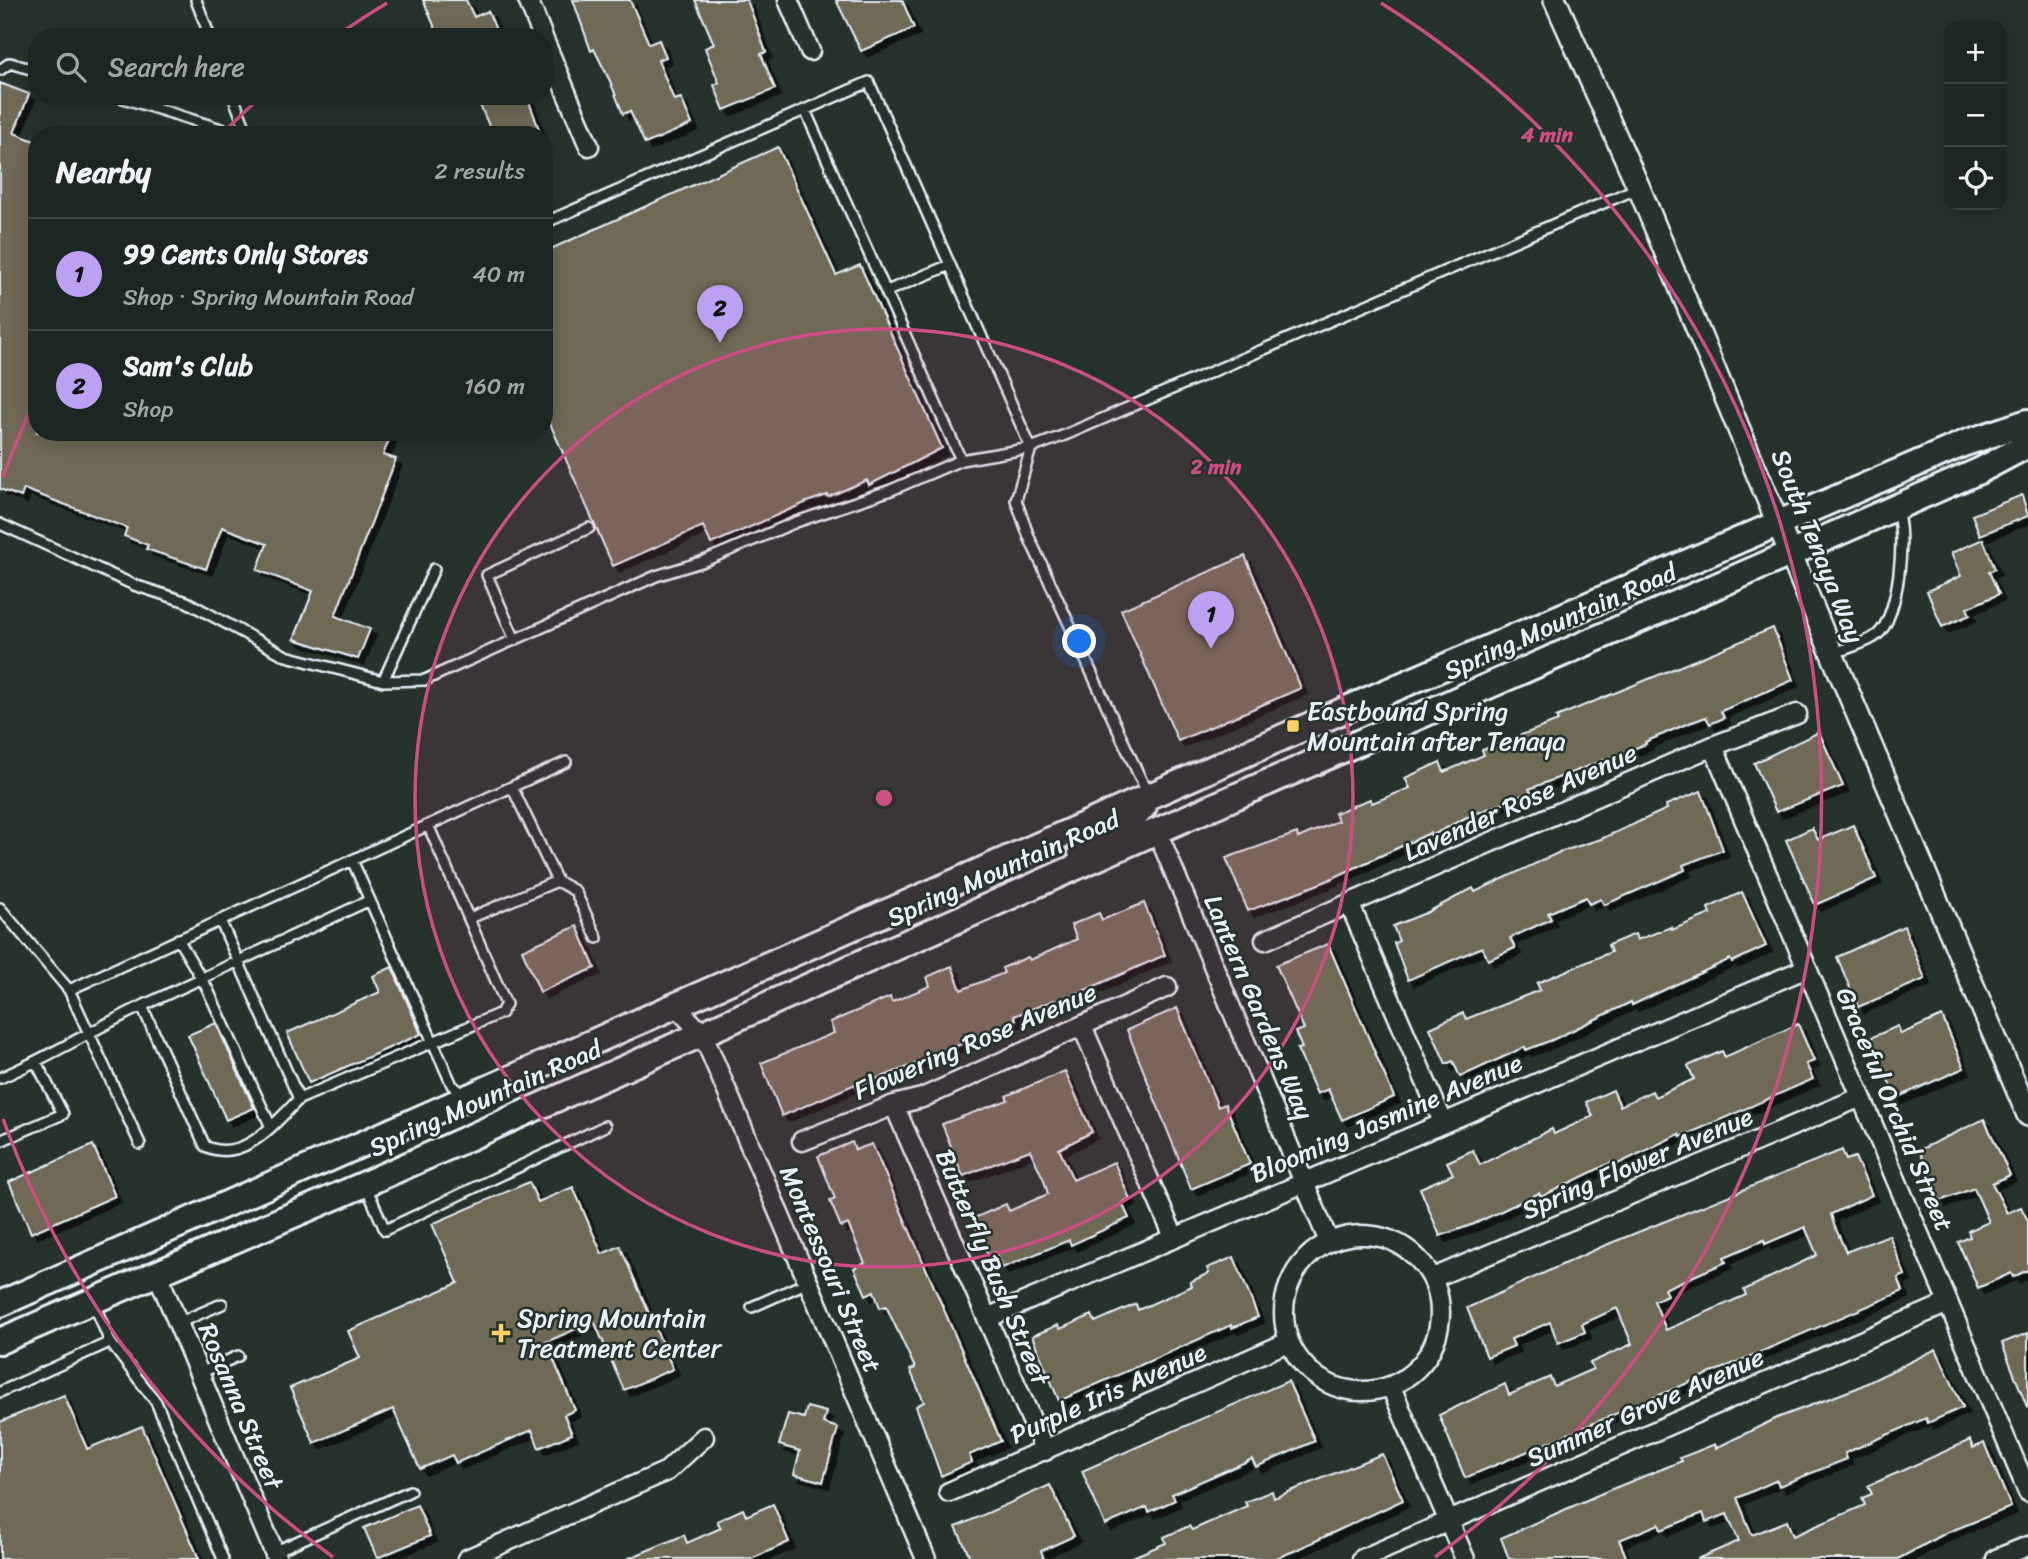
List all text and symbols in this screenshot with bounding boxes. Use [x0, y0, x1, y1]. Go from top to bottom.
map controls [1944, 21, 2007, 210]
button: + [1944, 21, 2007, 84]
search box [28, 28, 553, 105]
text: Search here [108, 44, 245, 90]
icon: search [52, 48, 90, 86]
button: − [1944, 84, 2007, 147]
text: 4 min [1520, 116, 1574, 154]
text: Nearby [56, 145, 151, 199]
button: locate [1944, 147, 2007, 210]
text: 2 results [434, 151, 525, 192]
text: 99 Cents Only Stores [123, 231, 368, 277]
text: 1 [74, 254, 84, 295]
text: 40 m [472, 254, 525, 295]
text: Shop · Spring Mountain Road [123, 277, 414, 318]
pin: 2 [697, 285, 743, 343]
text: Sam's Club [123, 343, 253, 389]
text: 2 [72, 366, 86, 407]
text: 160 m [464, 366, 525, 407]
text: Shop [123, 389, 173, 430]
street label: South Tenaya Way [1758, 442, 1878, 651]
text: 2 min [1190, 448, 1242, 486]
street label: Spring Mountain Road [1436, 548, 1686, 693]
pin: 1 [1188, 591, 1234, 649]
your location [1062, 624, 1096, 658]
place label: Eastbound Spring Mountain after Tenaya [1307, 688, 1566, 764]
marker: Eastbound Spring Mountain after Tenaya [1285, 718, 1301, 734]
street label: Lavender Rose Avenue [1395, 730, 1645, 874]
centre of rings [872, 786, 896, 810]
street label: Spring Mountain Road [879, 795, 1129, 940]
street label: Lantern Gardens Way [1191, 887, 1328, 1128]
street label: Flowering Rose Avenue [846, 969, 1104, 1113]
street label: Graceful Orchid Street [1823, 979, 1967, 1239]
street label: Spring Mountain Road [361, 1025, 611, 1170]
street label: Blooming Jasmine Avenue [1243, 1040, 1530, 1196]
street label: Spring Flower Avenue [1514, 1093, 1760, 1233]
street label: Butterfly Bush Street [922, 1142, 1064, 1394]
street label: Montessouri Street [766, 1158, 896, 1380]
place label: Spring Mountain Treatment Center [517, 1295, 723, 1371]
street label: Rosanna Street [185, 1315, 297, 1498]
marker: Spring Mountain Treatment Center [491, 1323, 511, 1343]
street label: Purple Iris Avenue [1002, 1329, 1214, 1457]
street label: Summer Grove Avenue [1518, 1334, 1772, 1480]

